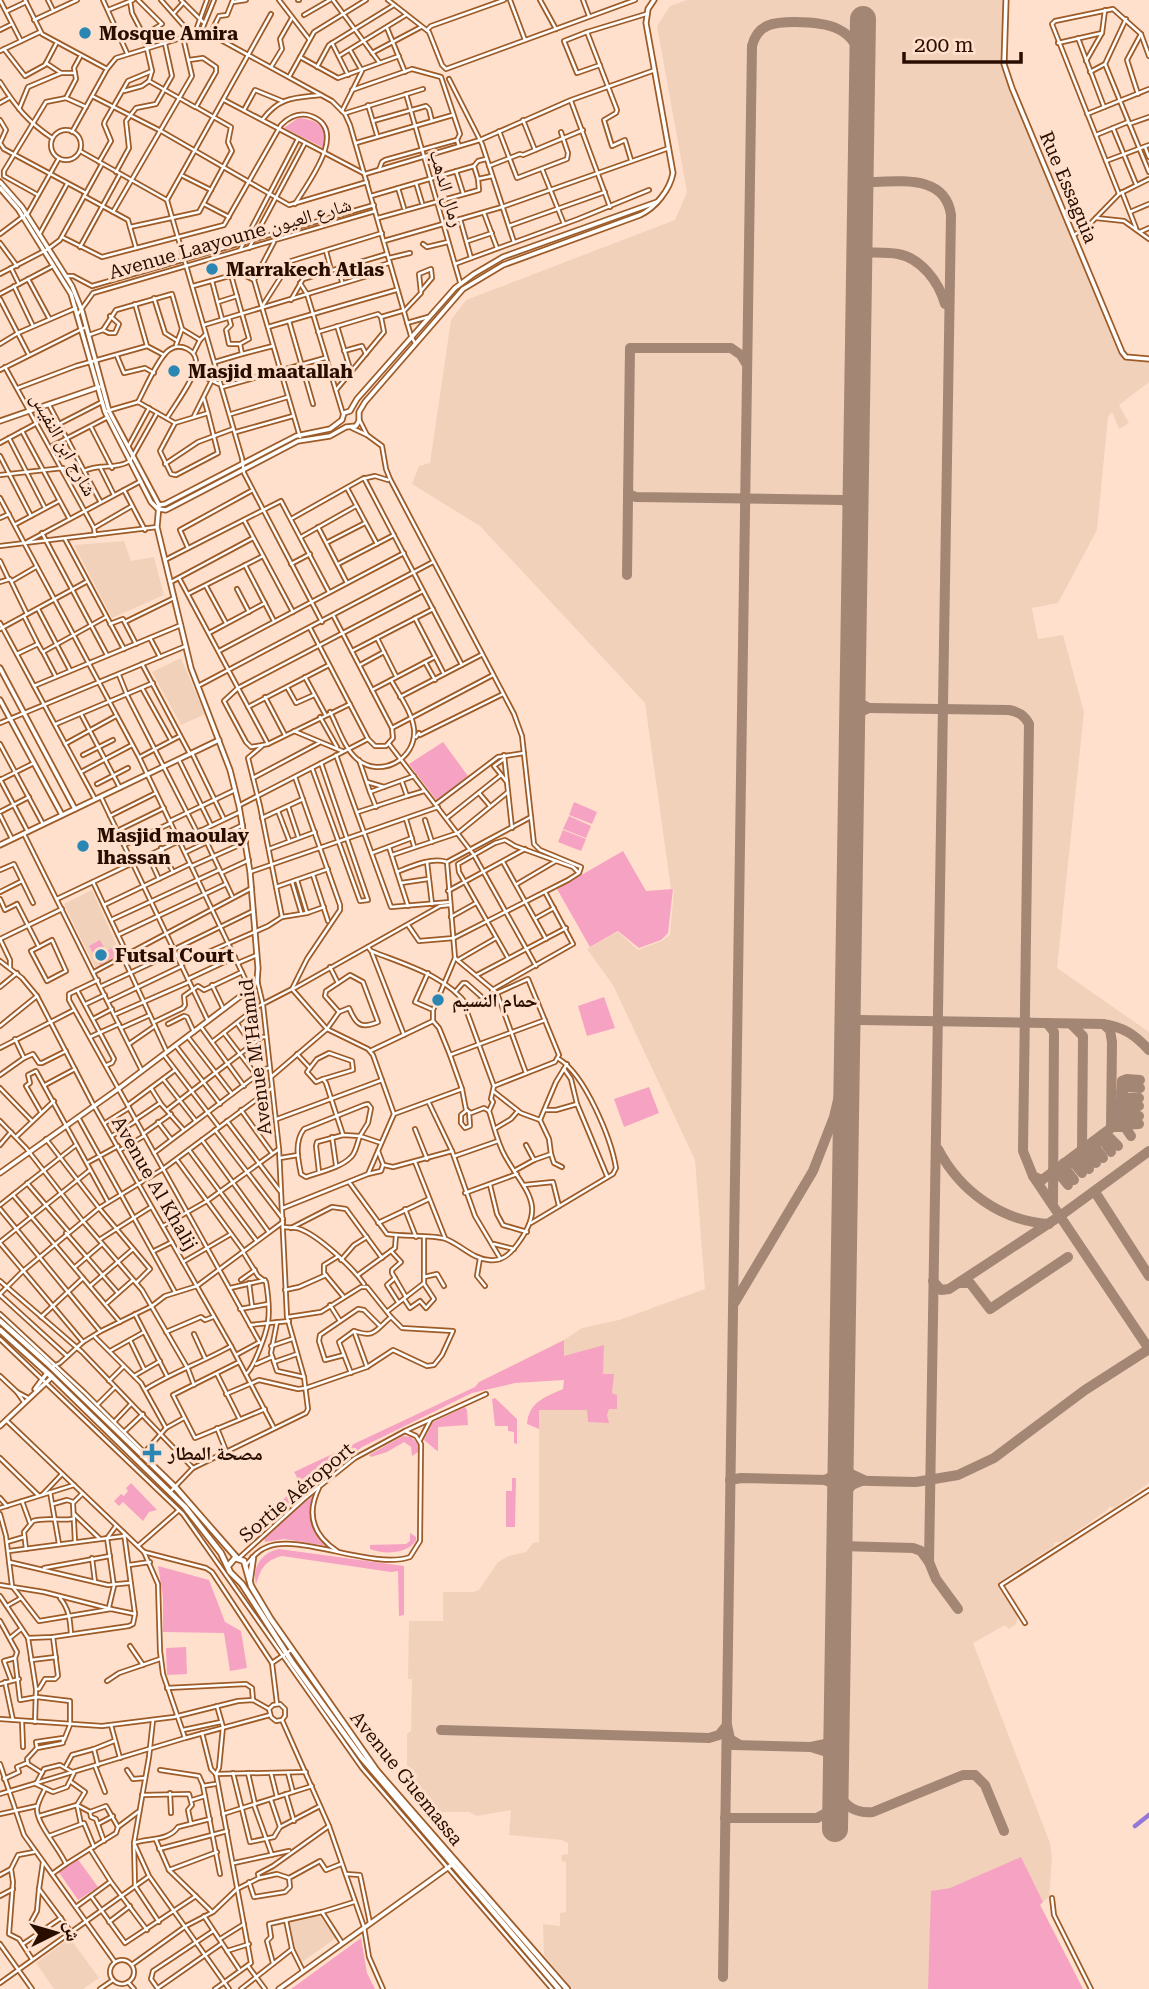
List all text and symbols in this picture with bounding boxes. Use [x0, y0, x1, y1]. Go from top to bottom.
scale bar [904, 21, 1021, 65]
place label: Mosque Amira [99, 22, 238, 45]
marker: Mosque Amira [77, 25, 93, 41]
text: 200 m [914, 33, 974, 57]
street label: Rue Essaguia [1035, 128, 1103, 247]
street label: رمال الدهب [424, 147, 469, 230]
street label: Avenue Laayoune شارع العيون [106, 193, 354, 284]
place label: Marrakech Atlas [226, 258, 384, 281]
marker: Marrakech Atlas [204, 261, 220, 277]
place label: Masjid maatallah [188, 360, 353, 383]
marker: Masjid maatallah [166, 363, 182, 379]
street label: شارح ابن النفيس [26, 388, 101, 500]
place label: Masjid maoulay lhassan [97, 824, 249, 869]
marker: Masjid maoulay lhassan [75, 838, 91, 854]
place label: Futsal Court [115, 944, 234, 967]
marker: Futsal Court [93, 947, 109, 963]
street label: Avenue M'Hamid [235, 978, 276, 1136]
place label: حمام النسيم [452, 989, 538, 1014]
marker: حمام النسيم [430, 992, 446, 1008]
street label: Avenue Al Khalij [107, 1112, 202, 1254]
street label: Sortie Aéroport [234, 1438, 358, 1547]
place label: مصحة المطار [167, 1442, 263, 1465]
marker: مصحة المطار [142, 1443, 162, 1463]
street label: Avenue Guemassa [345, 1706, 468, 1851]
north arrow [21, 1898, 91, 1968]
text: ش [60, 1921, 85, 1943]

